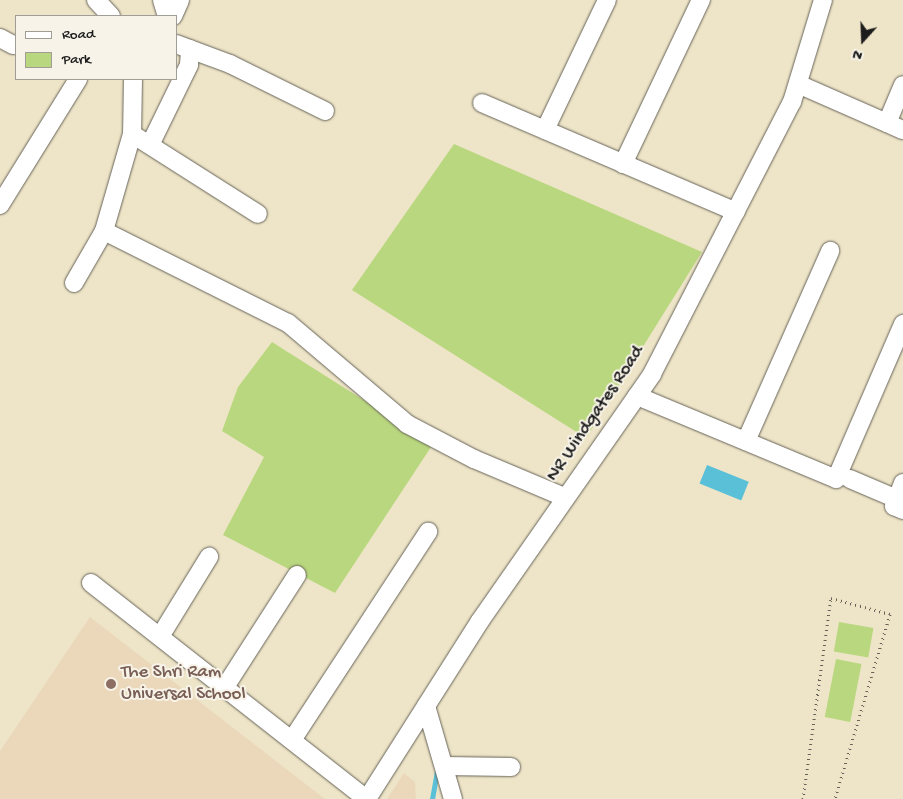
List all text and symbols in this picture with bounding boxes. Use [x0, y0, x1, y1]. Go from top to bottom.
legend [15, 15, 178, 80]
north arrow [838, 15, 888, 65]
text: Road [62, 26, 95, 44]
text: N [851, 45, 865, 64]
text: Park [62, 51, 91, 69]
street label: NR Windgates Road [542, 342, 650, 486]
place label: The Shri Ram Universal School [121, 662, 246, 706]
marker: The Shri Ram Universal School [105, 678, 117, 690]

